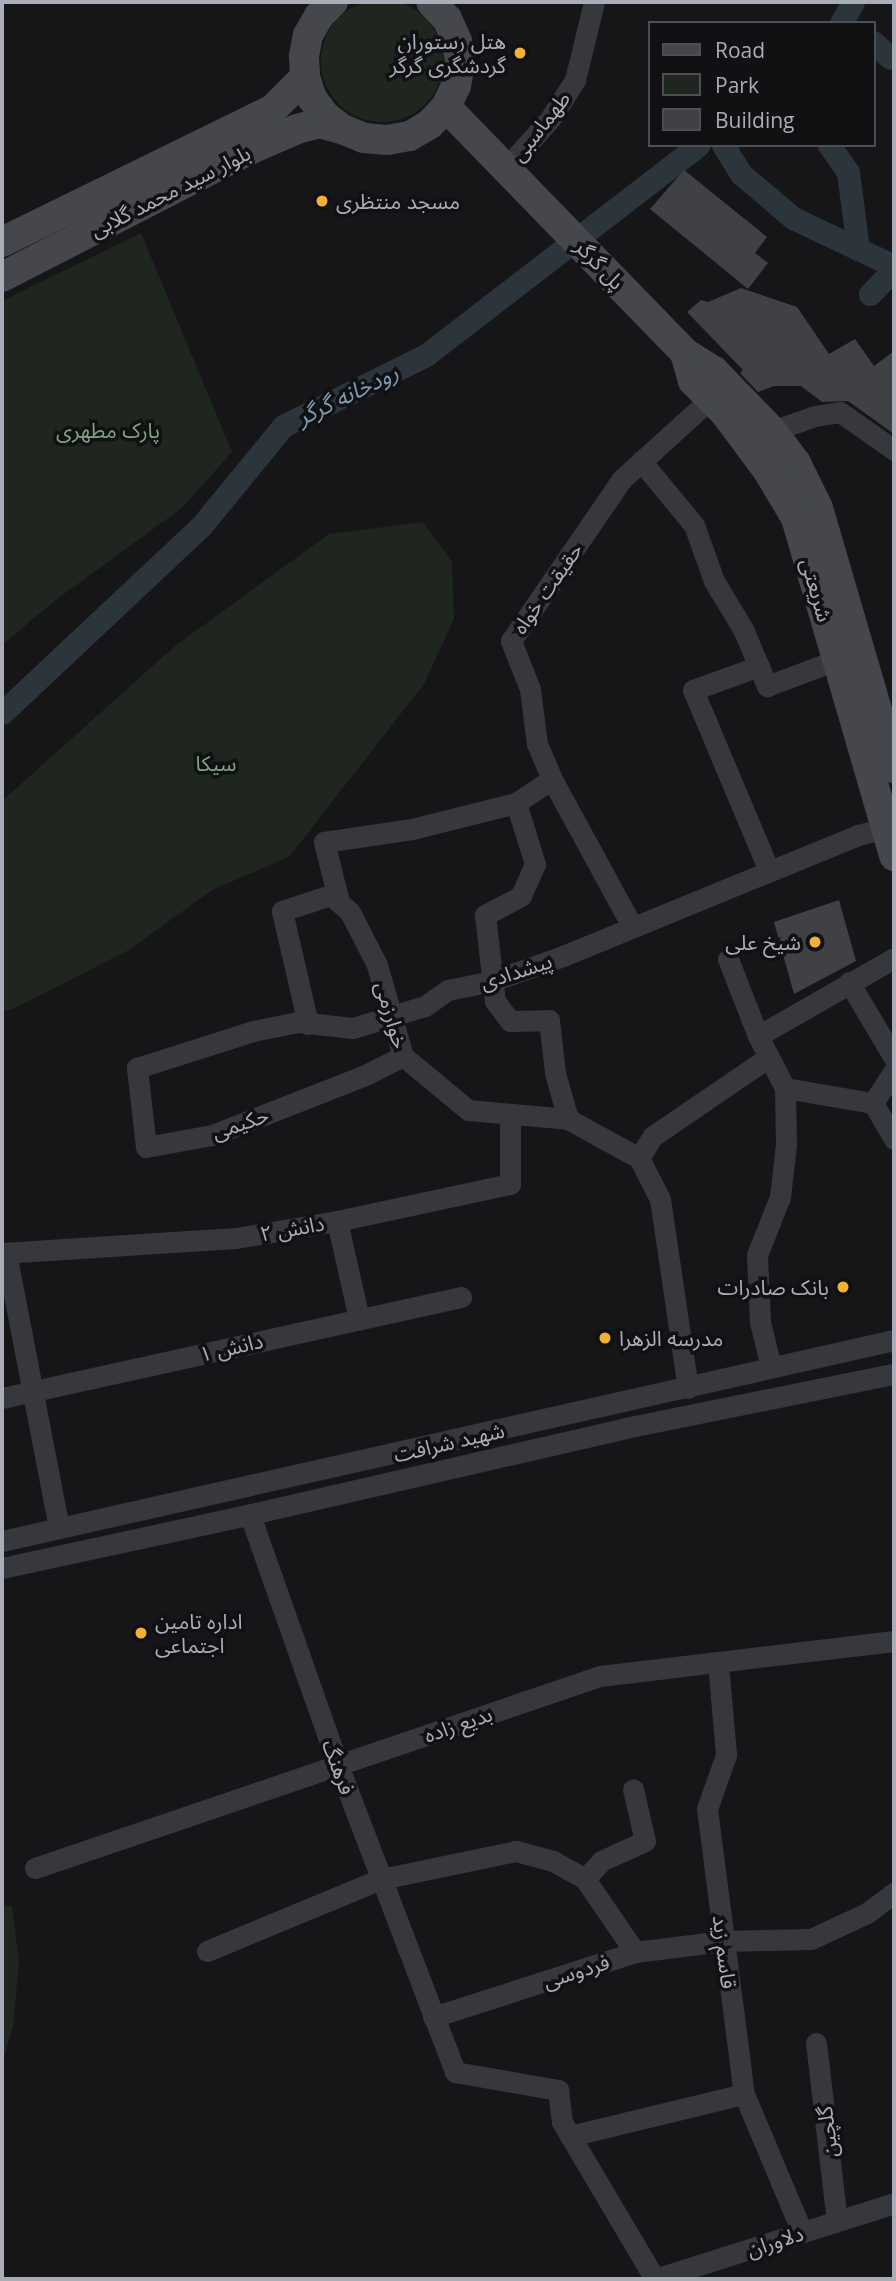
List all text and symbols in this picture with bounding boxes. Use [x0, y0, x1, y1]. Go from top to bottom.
legend [648, 21, 875, 147]
place label: هتل رستوران گردشگری گرگر [390, 28, 506, 78]
text: Road [715, 36, 765, 64]
marker: هتل رستوران گردشگری گرگر [512, 45, 528, 61]
text: Park [715, 71, 759, 99]
street label: طهماسبی [505, 86, 575, 166]
text: Building [715, 106, 794, 134]
street label: بلوار سید محمد گلابی [86, 140, 254, 242]
place label: مسجد منتظری [336, 188, 460, 214]
marker: مسجد منتظری [314, 193, 330, 209]
street label: پل گرگر [570, 234, 630, 294]
water label: رودخانه گرگر [292, 358, 402, 430]
park label: پارک مطهری [56, 417, 160, 443]
street label: حقیقت خواه [507, 538, 587, 638]
street label: شریعتی [796, 555, 838, 625]
park label: سیکا [195, 750, 237, 776]
place label: شیخ علی [725, 929, 801, 955]
marker: شیخ علی [807, 934, 823, 950]
street label: پیشدادی [477, 948, 555, 994]
street label: خوارزمی [370, 979, 414, 1051]
street label: حکیمی [208, 1102, 272, 1144]
street label: دانش ۲ [258, 1210, 326, 1246]
place label: بانک صادرات [718, 1274, 829, 1300]
marker: بانک صادرات [835, 1279, 851, 1295]
place label: مدرسه الزهرا [619, 1325, 723, 1351]
street label: دانش ۱ [197, 1327, 265, 1367]
marker: مدرسه الزهرا [597, 1330, 613, 1346]
street label: شهید شرافت [391, 1417, 507, 1467]
place label: اداره تامین اجتماعی [155, 1608, 242, 1658]
marker: اداره تامین اجتماعی [133, 1625, 149, 1641]
street label: بدیع زاده [421, 1701, 495, 1747]
street label: فرهنگ [317, 1736, 361, 1798]
street label: قاسم زید [708, 1914, 742, 1990]
street label: فردوسی [540, 1948, 612, 1994]
street label: گلچین [811, 2105, 843, 2159]
street label: دلاوران [743, 2220, 807, 2262]

